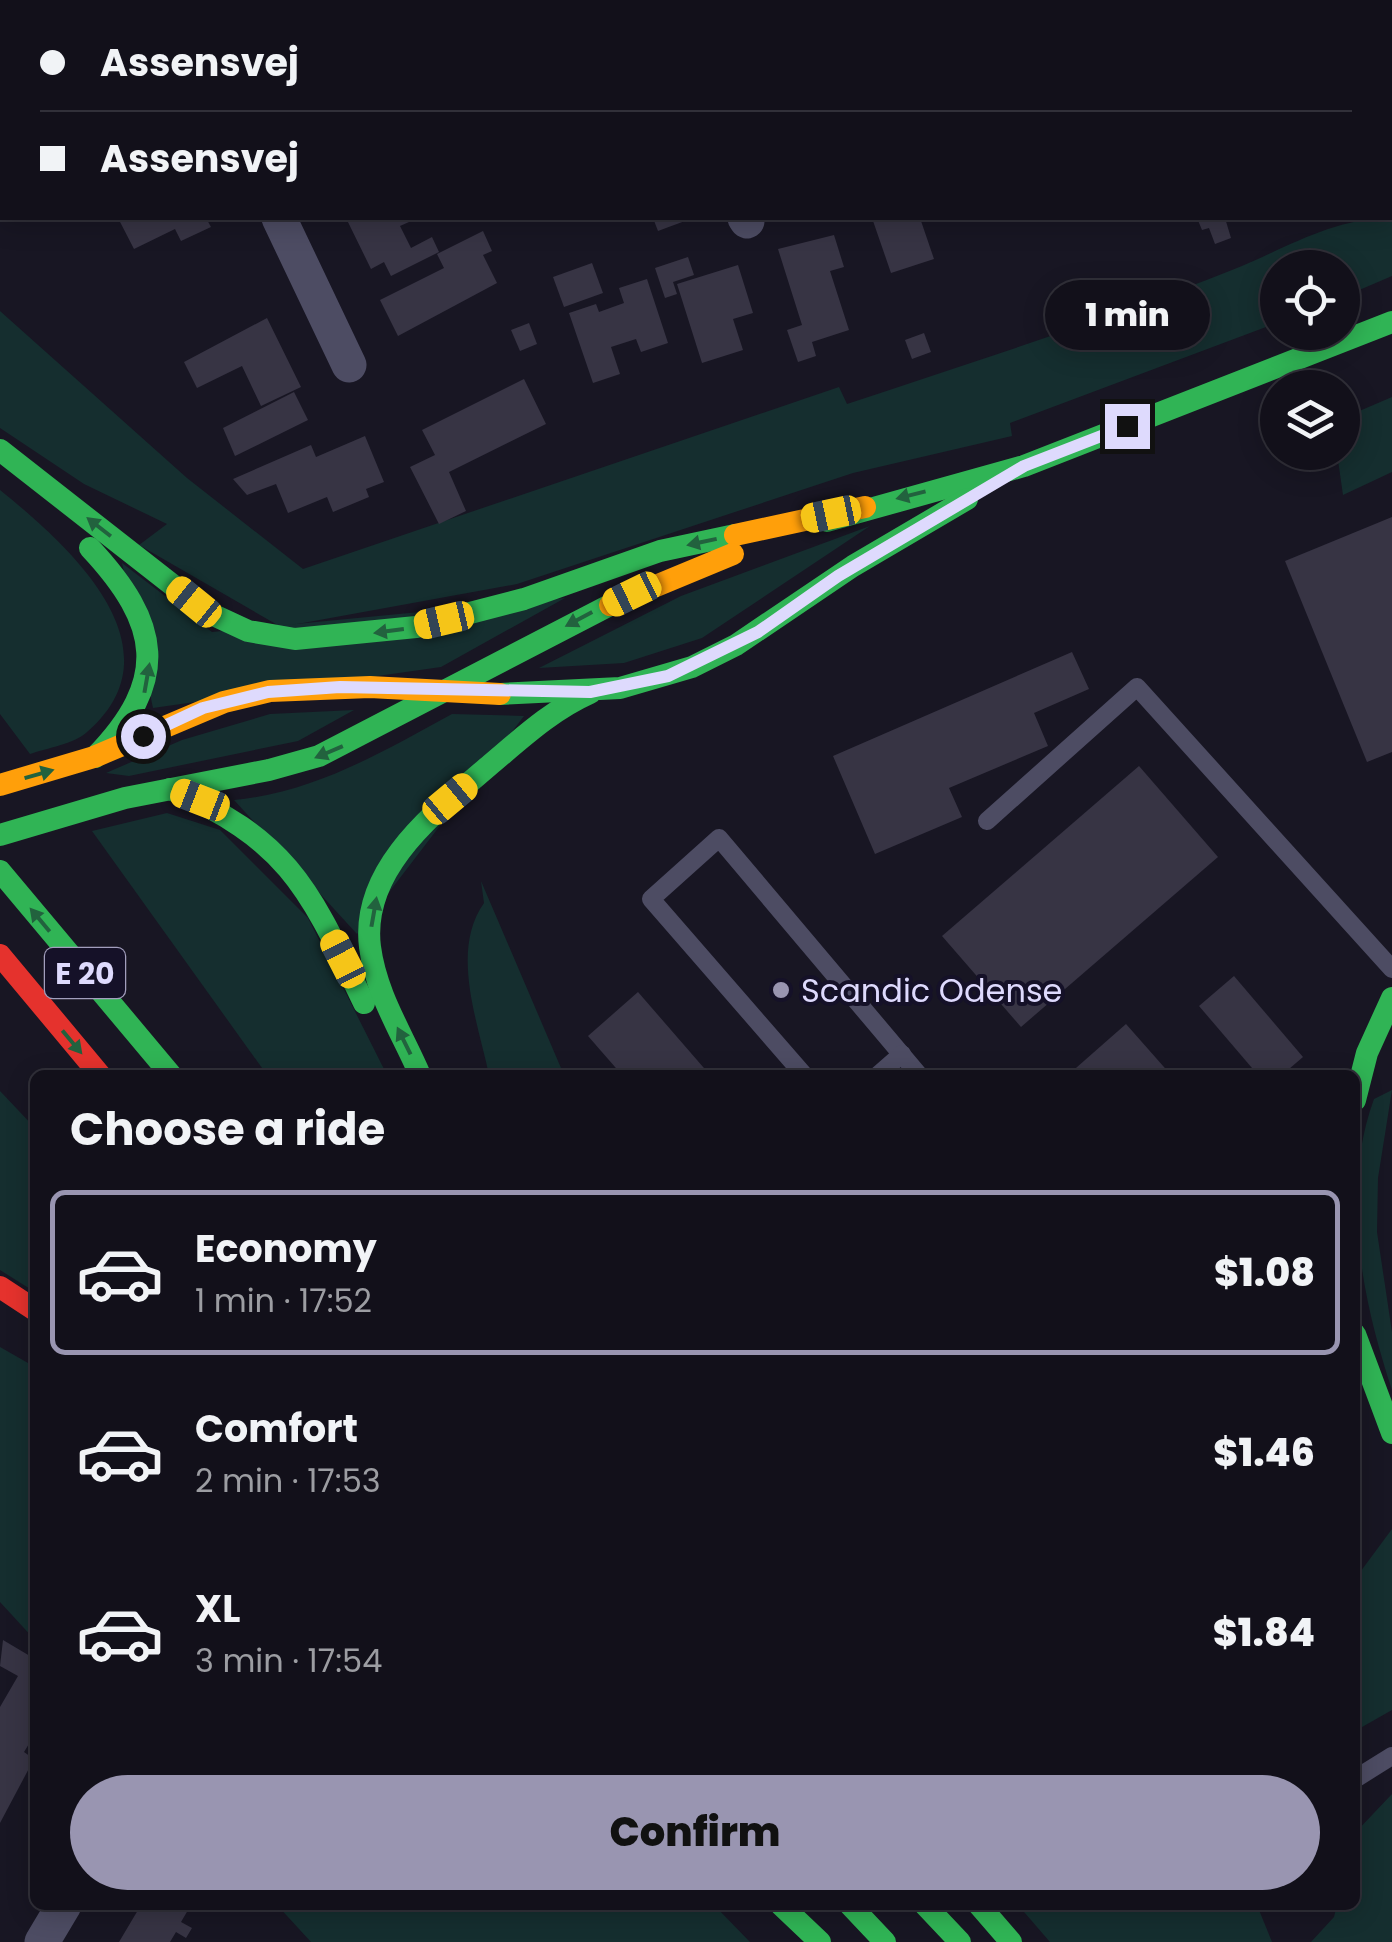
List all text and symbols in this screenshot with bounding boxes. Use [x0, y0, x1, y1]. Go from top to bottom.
text: Assensvej [100, 36, 299, 89]
text: Assensvej [100, 132, 299, 185]
map controls [1260, 250, 1360, 470]
button: locate [1260, 250, 1360, 350]
callout: 1 min [1044, 281, 1210, 351]
text: 1 min [1085, 292, 1170, 337]
button: layers [1260, 370, 1360, 470]
route end [1105, 404, 1150, 449]
one-way arrow [895, 488, 926, 503]
car [799, 493, 863, 535]
one-way arrow [87, 517, 113, 538]
one-way arrow [686, 535, 717, 551]
car [598, 567, 666, 621]
car [161, 571, 227, 633]
car [411, 599, 477, 641]
one-way arrow [565, 611, 594, 628]
one-way arrow [373, 623, 405, 639]
one-way arrow [140, 661, 155, 693]
route start [121, 714, 166, 759]
one-way arrow [314, 744, 344, 760]
one-way arrow [24, 766, 54, 781]
car [417, 768, 483, 830]
car [167, 775, 233, 825]
one-way arrow [367, 896, 382, 928]
one-way arrow [30, 908, 52, 933]
car [316, 925, 370, 993]
road number: E 20 [45, 948, 125, 998]
place label: Scandic Odense [801, 968, 1062, 1013]
marker: Scandic Odense [770, 979, 792, 1001]
one-way arrow [396, 1026, 413, 1055]
one-way arrow [61, 1029, 83, 1054]
text: Choose a ride [70, 1098, 385, 1161]
text: Economy [195, 1222, 377, 1275]
icon: car [75, 1228, 165, 1318]
text: $1.08 [1214, 1246, 1315, 1299]
text: 1 min · 17:52 [195, 1278, 372, 1323]
text: Comfort [195, 1402, 358, 1455]
icon: car [75, 1408, 165, 1498]
text: $1.46 [1213, 1426, 1315, 1479]
text: 2 min · 17:53 [195, 1458, 381, 1503]
text: XL [195, 1582, 240, 1635]
icon: car [75, 1588, 165, 1678]
text: $1.84 [1213, 1606, 1315, 1659]
text: 3 min · 17:54 [195, 1638, 382, 1683]
button: Confirm [70, 1775, 1320, 1890]

